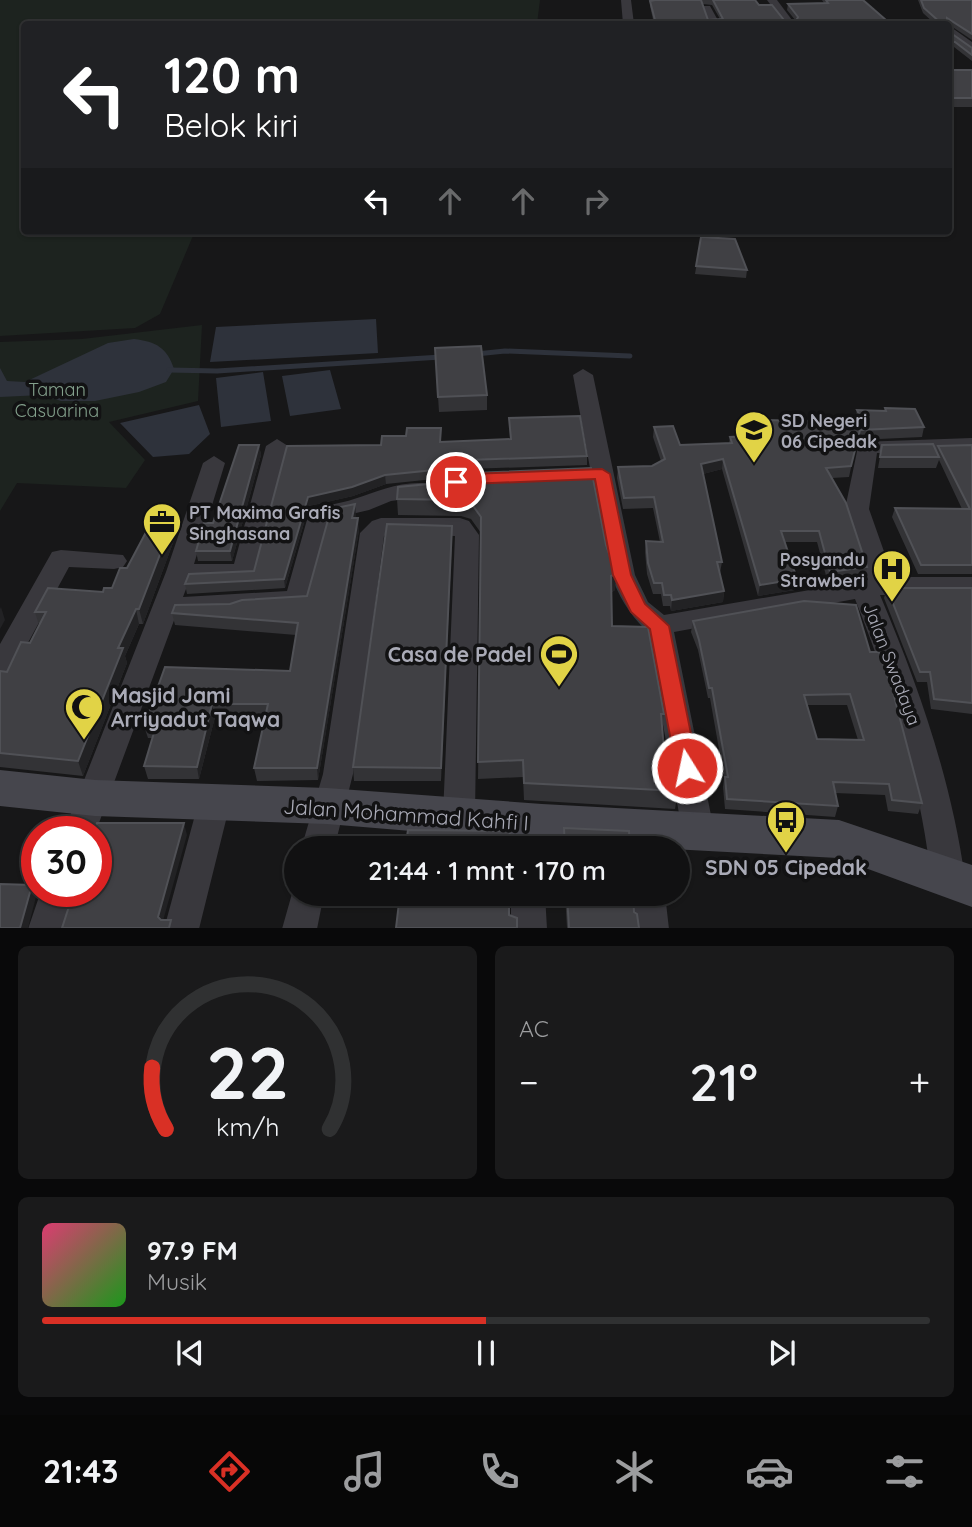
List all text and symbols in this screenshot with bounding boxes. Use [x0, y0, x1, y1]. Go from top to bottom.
text: 120 m [164, 44, 300, 105]
icon: left [49, 49, 140, 140]
text: Belok kiri [164, 105, 298, 145]
icon: left [358, 182, 396, 220]
icon: ahead [431, 182, 469, 220]
icon: ahead [504, 182, 542, 220]
icon: right [577, 182, 615, 220]
park label: Taman Casuarina [15, 378, 99, 422]
school or university icon: SD Negeri 06 Cipedak [733, 409, 775, 464]
place label: SD Negeri 06 Cipedak [781, 409, 877, 453]
pin [426, 452, 486, 512]
icon: arrive [437, 463, 475, 501]
office icon: PT Maxima Grafis Singhasana [141, 501, 183, 556]
place label: PT Maxima Grafis Singhasana [189, 501, 341, 545]
place label: Posyandu Strawberi [780, 548, 865, 592]
hospital icon: Posyandu Strawberi [871, 548, 913, 603]
street label: Jalan Swadaya [858, 600, 926, 728]
sports icon: Casa de Padel [538, 633, 580, 688]
place label: Casa de Padel [388, 641, 532, 667]
place label: Masjid Jami Arriyadut Taqwa [111, 682, 280, 732]
mosque icon: Masjid Jami Arriyadut Taqwa [63, 686, 105, 741]
position arrow [650, 731, 724, 805]
street label: Jalan Mohammad Kahfi I [282, 792, 530, 836]
bus stop icon: SDN 05 Cipedak [765, 799, 807, 854]
speed limit sign: 30 [21, 816, 112, 907]
text: 21:44 · 1 mnt · 170 m [368, 854, 606, 887]
place label: SDN 05 Cipedak [705, 854, 867, 880]
text: AC [519, 1014, 549, 1043]
text: 22 [206, 1026, 289, 1117]
text: 21° [689, 1049, 758, 1114]
text: − [519, 1058, 539, 1106]
text: + [909, 1058, 930, 1106]
text: km/h [216, 1110, 279, 1141]
text: 97.9 FM [147, 1234, 238, 1267]
text: Musik [147, 1267, 207, 1296]
icon: previous [171, 1334, 209, 1372]
icon: pause [467, 1334, 505, 1372]
icon: next [763, 1334, 801, 1372]
icon: directions [205, 1447, 254, 1496]
icon: music [340, 1447, 389, 1496]
icon: phone [475, 1447, 524, 1496]
icon: climate [610, 1447, 659, 1496]
icon: car [745, 1447, 794, 1496]
icon: filters [880, 1447, 929, 1496]
text: 21:43 [43, 1451, 118, 1491]

